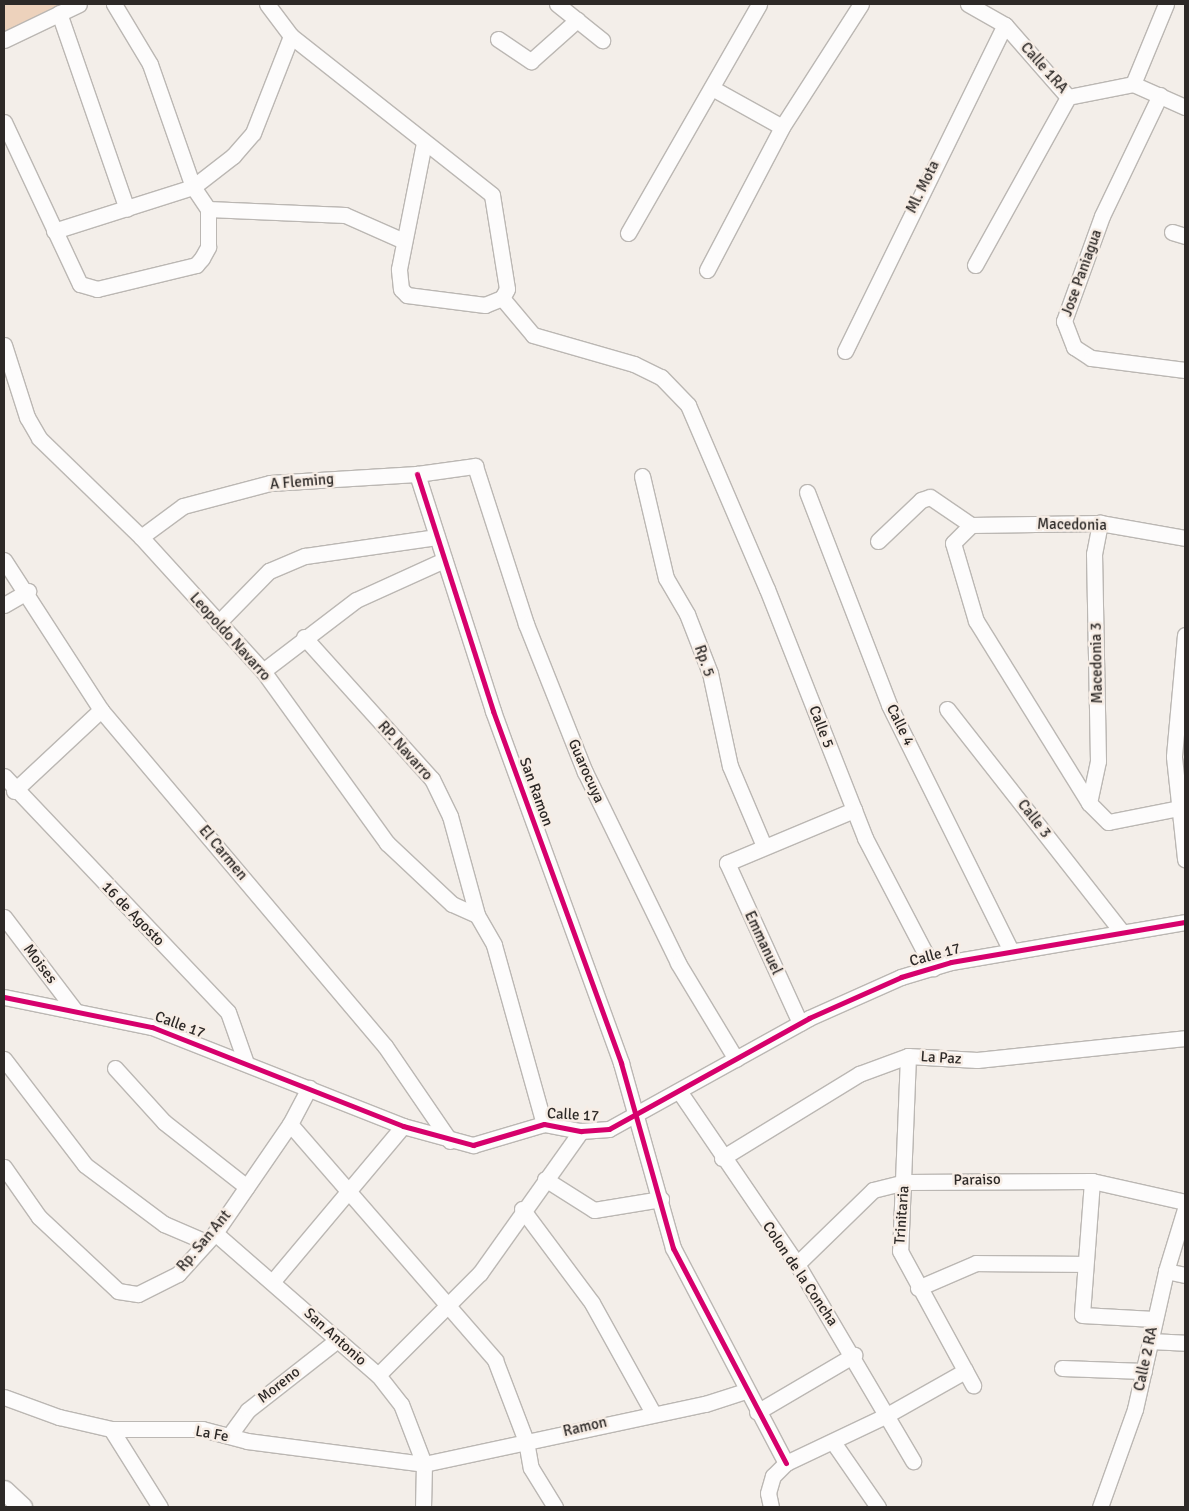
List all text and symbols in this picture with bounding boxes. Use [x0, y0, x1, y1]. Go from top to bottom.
street label: Calle 1RA [1017, 39, 1071, 97]
street label: Ml. Mota [903, 158, 943, 216]
street label: Jose Paniagua [1058, 227, 1106, 319]
street label: A Fleming [269, 470, 335, 494]
street label: Macedonia [1037, 515, 1107, 535]
street label: Leopoldo Navarro [186, 589, 274, 685]
street label: Macedonia 3 [1087, 622, 1107, 704]
street label: Rp. 5 [690, 643, 718, 679]
street label: Calle 4 [882, 701, 918, 749]
street label: Calle 5 [805, 703, 837, 751]
street label: RP. Navarro [374, 718, 436, 784]
street label: Guarocuya [564, 736, 608, 806]
street label: San Ramon [515, 755, 557, 829]
street label: Calle 3 [1013, 796, 1055, 842]
street label: El Carmen [195, 822, 251, 884]
street label: 16 de Agosto [98, 878, 168, 950]
street label: Emmanuel [740, 908, 786, 978]
street label: Calle 17 [908, 940, 962, 970]
street label: Moises [19, 941, 61, 987]
street label: Calle 17 [152, 1008, 208, 1042]
street label: La Paz [920, 1048, 962, 1068]
street label: Calle 17 [547, 1105, 599, 1125]
street label: Paraiso [953, 1171, 1001, 1189]
street label: Trinitaria [891, 1185, 913, 1245]
street label: Rp. San Ant [173, 1207, 235, 1275]
street label: Colon de la Concha [758, 1218, 842, 1330]
street label: San Antonio [300, 1304, 370, 1370]
street label: Calle 2 RA [1130, 1325, 1162, 1393]
street label: Moreno [254, 1363, 304, 1407]
street label: Ramon [561, 1413, 609, 1441]
street label: La Fe [194, 1422, 230, 1446]

